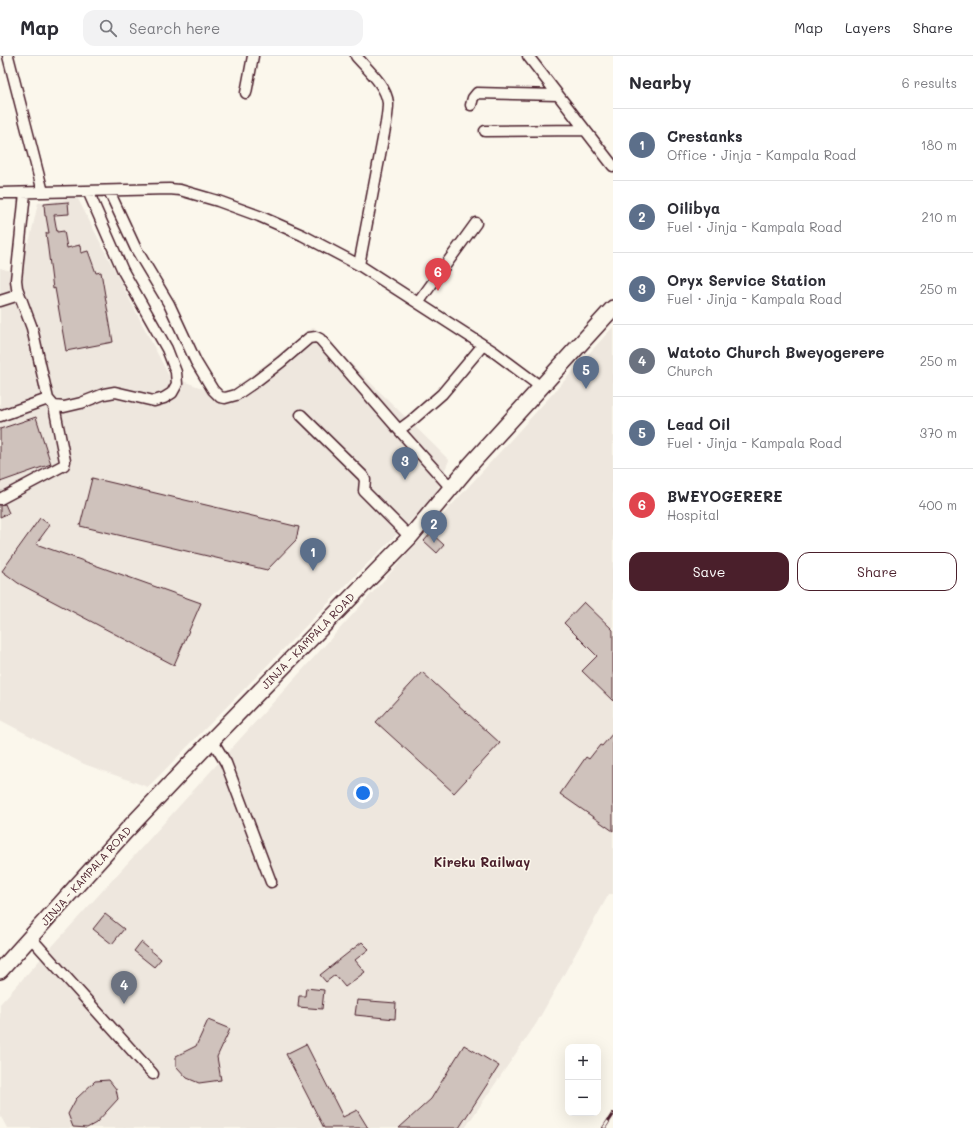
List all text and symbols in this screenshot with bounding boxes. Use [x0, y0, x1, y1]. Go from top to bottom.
search box [83, 10, 363, 46]
text: Map [20, 15, 59, 40]
icon: search [97, 17, 119, 39]
text: Search here [129, 18, 220, 38]
text: Map [794, 18, 823, 37]
text: Layers [845, 18, 891, 37]
text: Share [913, 18, 953, 37]
text: Nearby [629, 71, 691, 93]
text: 6 results [902, 74, 957, 91]
text: Crestanks [667, 126, 743, 146]
text: 1 [639, 136, 645, 153]
text: 180 m [921, 136, 957, 153]
text: Office · Jinja - Kampala Road [667, 146, 856, 163]
text: Oilibya [667, 198, 720, 218]
text: 2 [638, 208, 646, 225]
text: 210 m [921, 208, 957, 225]
text: Fuel · Jinja - Kampala Road [667, 218, 842, 235]
pin: 6 [425, 258, 451, 291]
text: Oryx Service Station [667, 270, 826, 290]
text: 3 [638, 280, 646, 297]
text: 250 m [920, 280, 957, 297]
text: Fuel · Jinja - Kampala Road [667, 290, 842, 307]
text: Watoto Church Bweyogerere [667, 342, 885, 362]
text: 4 [638, 352, 646, 369]
text: 250 m [920, 352, 957, 369]
pin: 5 [573, 356, 599, 389]
text: Church [667, 362, 712, 379]
text: Lead Oil [667, 414, 730, 434]
text: 5 [638, 424, 646, 441]
text: 370 m [920, 424, 957, 441]
text: Fuel · Jinja - Kampala Road [667, 434, 842, 451]
pin: 3 [392, 447, 418, 480]
text: BWEYOGERERE [667, 486, 783, 506]
text: 6 [638, 496, 646, 513]
text: 400 m [919, 496, 957, 513]
text: Hospital [667, 506, 719, 523]
pin: 2 [421, 510, 447, 543]
pin: 1 [300, 538, 326, 571]
button: Save [629, 552, 789, 591]
button: Share [797, 552, 957, 591]
street label: JINJA - KAMPALA ROAD [258, 589, 358, 692]
your location [353, 783, 373, 803]
street label: JINJA - KAMPALA ROAD [37, 823, 134, 928]
district label: Kireku Railway [434, 853, 530, 871]
pin: 4 [111, 971, 137, 1004]
map controls [565, 1044, 601, 1116]
button: + [565, 1044, 601, 1080]
button: − [565, 1080, 601, 1116]

